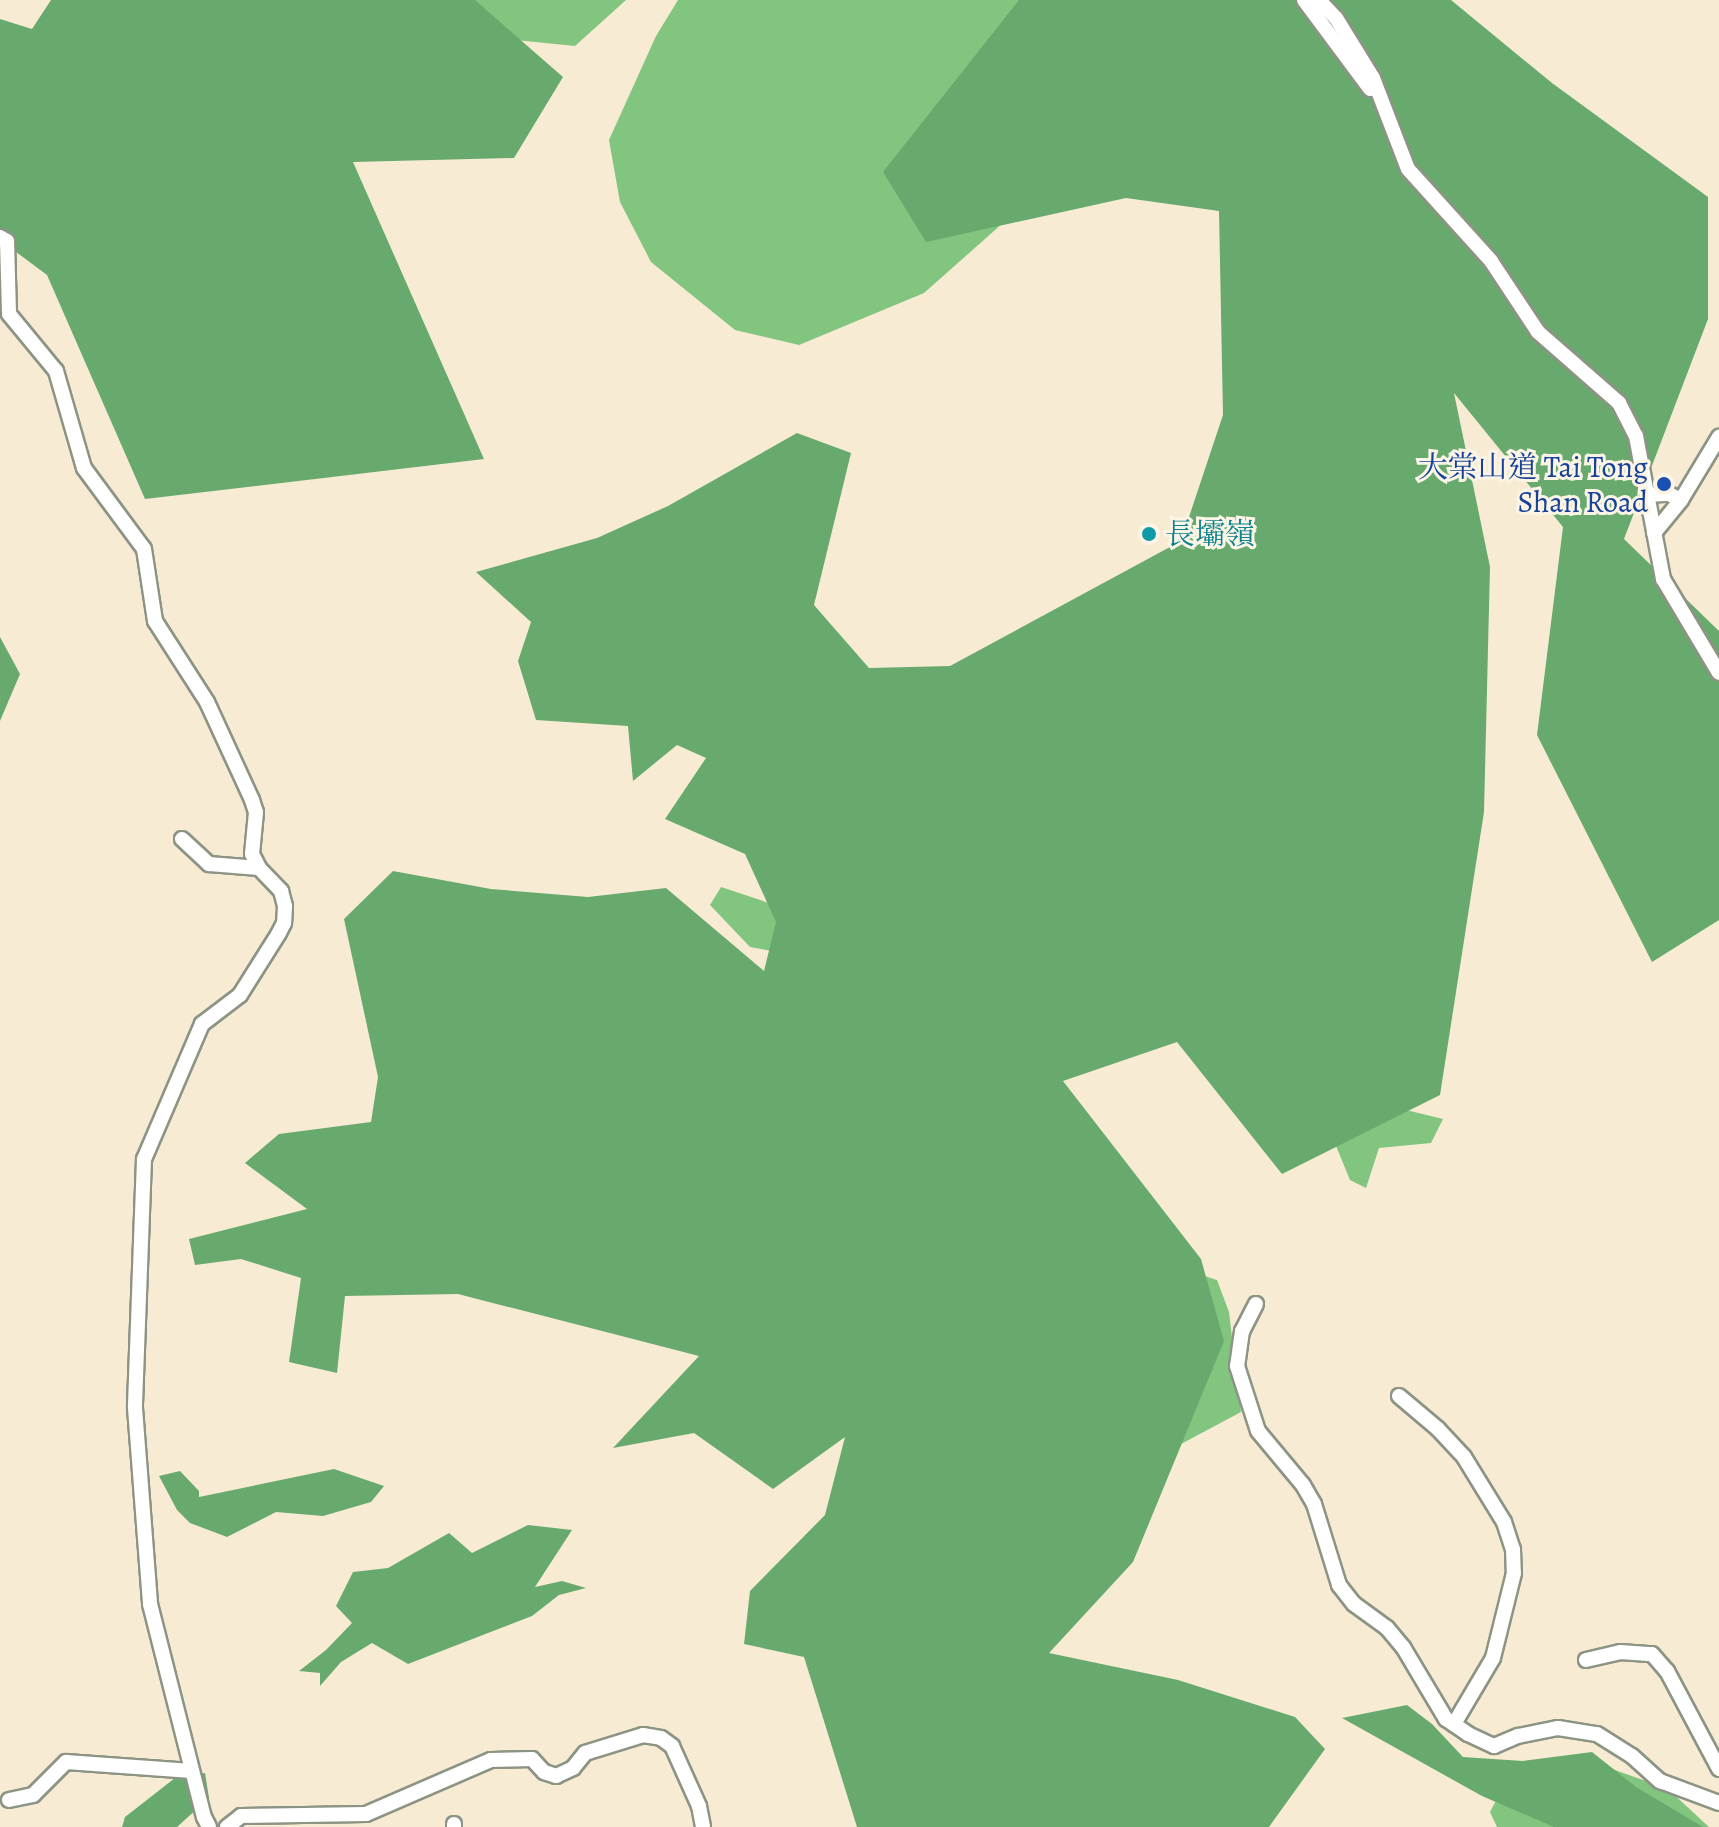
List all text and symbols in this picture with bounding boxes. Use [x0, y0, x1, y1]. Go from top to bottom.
place label: 大棠山道 Tai Tong Shan Road [1418, 449, 1648, 520]
marker: 大棠山道 Tai Tong Shan Road [1655, 475, 1673, 493]
place label: 長壩嶺 [1165, 516, 1255, 552]
marker: 長壩嶺 [1140, 525, 1158, 543]

